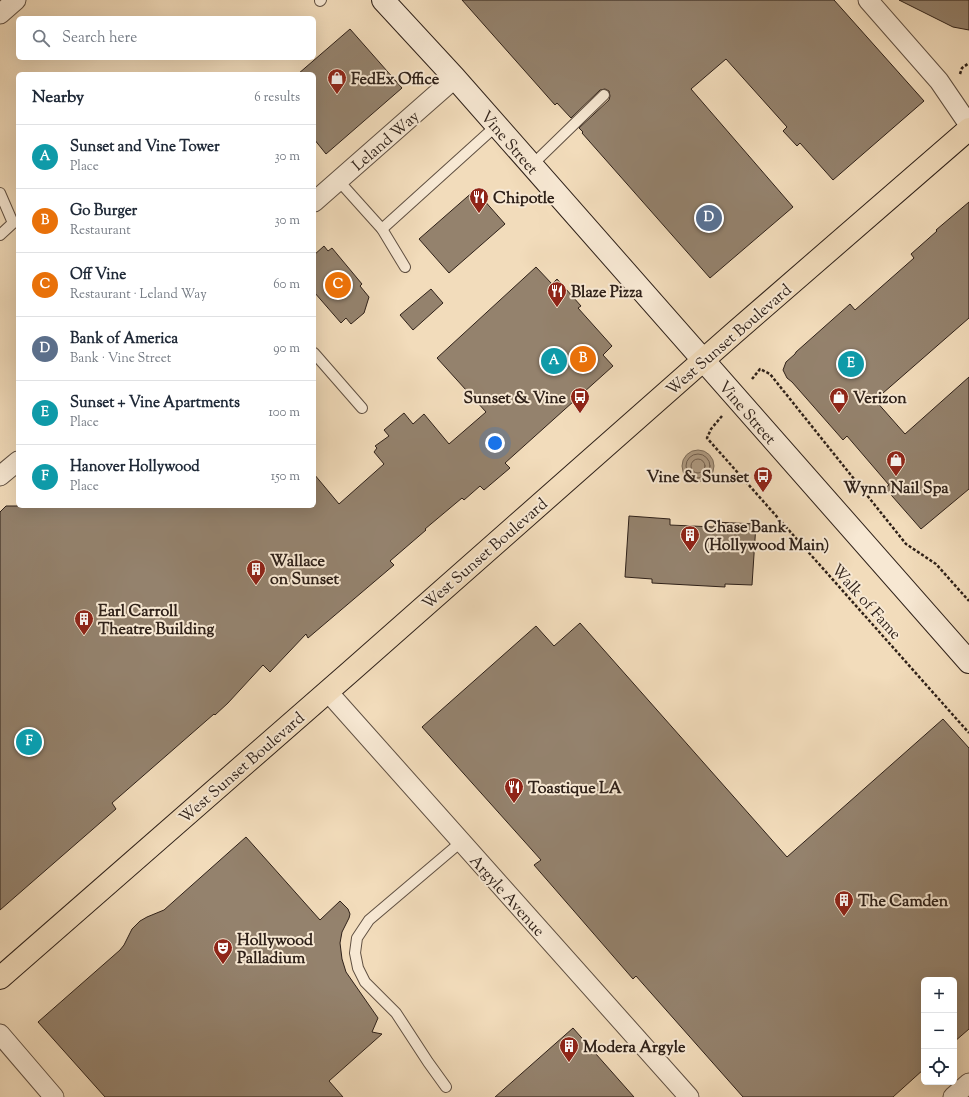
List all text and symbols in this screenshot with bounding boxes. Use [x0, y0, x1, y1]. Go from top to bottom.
search box [16, 16, 316, 60]
icon: search [30, 27, 52, 49]
text: Search here [62, 28, 137, 49]
shop icon: FedEx Office [326, 67, 348, 95]
place label: FedEx Office [351, 69, 440, 92]
text: Nearby [32, 86, 84, 110]
text: 6 results [254, 89, 300, 107]
street label: Leland Way [348, 106, 425, 178]
street label: Vine Street [474, 107, 543, 181]
text: Sunset and Vine Tower [70, 137, 220, 158]
text: A [40, 148, 50, 166]
text: 30 m [274, 148, 300, 166]
text: Place [70, 158, 99, 176]
restaurant icon: Chipotle [468, 186, 490, 214]
place label: Chipotle [493, 188, 555, 211]
text: Go Burger [70, 201, 137, 222]
pin: D [696, 203, 722, 233]
text: B [41, 212, 49, 230]
text: 30 m [274, 212, 300, 230]
text: Restaurant [70, 222, 131, 240]
text: Off Vine [70, 265, 126, 286]
pin: C [325, 270, 351, 300]
text: C [40, 276, 50, 294]
text: 60 m [273, 276, 300, 294]
restaurant icon: Blaze Pizza [546, 280, 568, 308]
street label: West Sunset Boulevard [662, 280, 797, 402]
place label: Blaze Pizza [571, 282, 643, 305]
text: Restaurant · Leland Way [70, 286, 207, 304]
text: Bank of America [70, 329, 178, 350]
text: D [40, 340, 50, 358]
text: 90 m [273, 340, 300, 358]
pin: B [570, 344, 596, 374]
pin: A [541, 346, 567, 376]
pin: E [838, 349, 864, 379]
text: Bank · Vine Street [70, 350, 171, 368]
street label: Vine Street [712, 377, 781, 451]
bus stop icon: Sunset & Vine [569, 386, 591, 414]
shop icon: Verizon [828, 386, 850, 414]
place label: Sunset & Vine [463, 388, 567, 411]
place label: Verizon [853, 388, 907, 411]
text: Sunset + Vine Apartments [70, 393, 240, 414]
text: E [41, 404, 49, 422]
text: 100 m [268, 404, 300, 422]
text: Place [70, 414, 99, 432]
your location [485, 433, 505, 453]
shop icon: Wynn Nail Spa [885, 449, 907, 477]
text: Hanover Hollywood [70, 457, 200, 478]
bus stop icon: Vine & Sunset [752, 465, 774, 493]
place label: Vine & Sunset [646, 467, 750, 490]
text: F [41, 468, 49, 486]
text: 150 m [271, 468, 300, 486]
text: Place [70, 478, 99, 496]
place label: Wynn Nail Spa [843, 478, 949, 501]
street label: West Sunset Boulevard [418, 494, 553, 616]
place label: Chase Bank (Hollywood Main) [704, 517, 829, 558]
building icon: Chase Bank (Hollywood Main) [679, 524, 701, 552]
place label: Wallace on Sunset [270, 551, 339, 592]
building icon: Wallace on Sunset [245, 558, 267, 586]
street label: Walk of Fame [825, 560, 906, 646]
place label: Earl Carroll Theatre Building [98, 601, 215, 642]
building icon: Earl Carroll Theatre Building [73, 608, 95, 636]
street label: West Sunset Boulevard [175, 708, 310, 830]
pin: F [16, 727, 42, 757]
restaurant icon: Toastique LA [503, 776, 525, 804]
place label: Toastique LA [528, 778, 622, 801]
street label: Argyle Avenue [463, 851, 549, 943]
building icon: The Camden [833, 889, 855, 917]
place label: The Camden [858, 891, 949, 914]
place label: Hollywood Palladium [237, 930, 314, 971]
theatre icon: Hollywood Palladium [212, 937, 234, 965]
map controls [921, 977, 957, 1085]
button: + [921, 977, 957, 1013]
button: − [921, 1013, 957, 1049]
building icon: Modera Argyle [558, 1035, 580, 1063]
place label: Modera Argyle [583, 1037, 686, 1060]
button: locate [921, 1049, 957, 1085]

